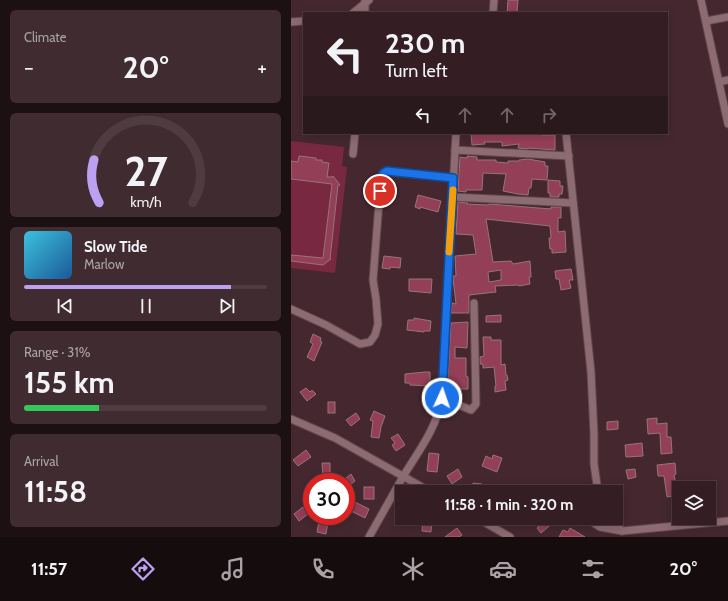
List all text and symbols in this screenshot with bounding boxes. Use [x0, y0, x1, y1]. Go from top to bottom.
text: 230 m [385, 26, 465, 60]
icon: left [319, 28, 371, 80]
text: Climate [24, 29, 66, 45]
text: 20° [123, 49, 168, 86]
text: − [24, 54, 34, 81]
text: + [257, 54, 267, 81]
text: Turn left [385, 60, 448, 82]
icon: left [412, 104, 434, 126]
icon: ahead [454, 104, 476, 126]
icon: ahead [496, 104, 518, 126]
icon: right [538, 104, 560, 126]
text: 27 [124, 146, 167, 196]
pin [363, 174, 397, 208]
icon: arrive [369, 180, 391, 202]
text: km/h [130, 193, 161, 211]
text: Slow Tide [84, 238, 147, 256]
text: Marlow [84, 256, 124, 272]
icon: previous [54, 295, 76, 317]
icon: pause [135, 295, 157, 317]
icon: next [216, 295, 238, 317]
text: Range · 31% [24, 344, 90, 360]
text: 155 km [24, 364, 115, 401]
position arrow [421, 377, 463, 419]
text: Arrival [24, 453, 59, 469]
text: 11:58 [24, 473, 87, 510]
speed limit sign: 30 [303, 473, 355, 525]
map controls [672, 481, 716, 525]
button: layers [672, 481, 716, 525]
text: 11:58 · 1 min · 320 m [445, 496, 573, 514]
icon: directions [129, 555, 157, 583]
icon: music [219, 555, 247, 583]
icon: phone [309, 555, 337, 583]
icon: climate [399, 555, 427, 583]
icon: car [489, 555, 517, 583]
icon: filters [579, 555, 607, 583]
text: 11:57 [31, 558, 67, 580]
text: 20° [669, 558, 697, 580]

